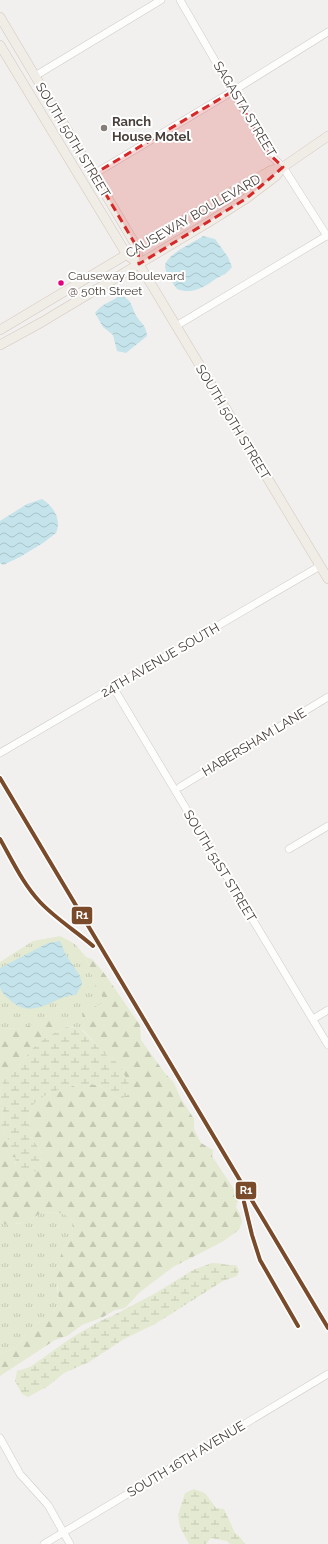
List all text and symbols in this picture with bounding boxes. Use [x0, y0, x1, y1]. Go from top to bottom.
street label: SAGASTA STREET [211, 59, 279, 160]
street label: SOUTH 50TH STREET [33, 80, 113, 200]
place label: Ranch House Motel [112, 114, 191, 144]
marker: Ranch House Motel [99, 123, 109, 133]
street label: CAUSEWAY BOULEVARD [123, 171, 263, 261]
place label: Causeway Boulevard @ 50th Street [68, 269, 184, 298]
marker: Causeway Boulevard @ 50th Street [56, 278, 66, 288]
street label: SOUTH 50TH STREET [193, 362, 273, 482]
street label: 24TH AVENUE SOUTH [98, 620, 222, 700]
street label: HABERSHAM LANE [199, 705, 309, 779]
street label: SOUTH 51ST STREET [181, 807, 259, 925]
line badge: R1 [71, 906, 93, 925]
text: R1 [76, 909, 89, 922]
line badge: R1 [235, 1181, 257, 1200]
text: R1 [240, 1184, 253, 1197]
street label: SOUTH 16TH AVENUE [124, 1418, 248, 1500]

